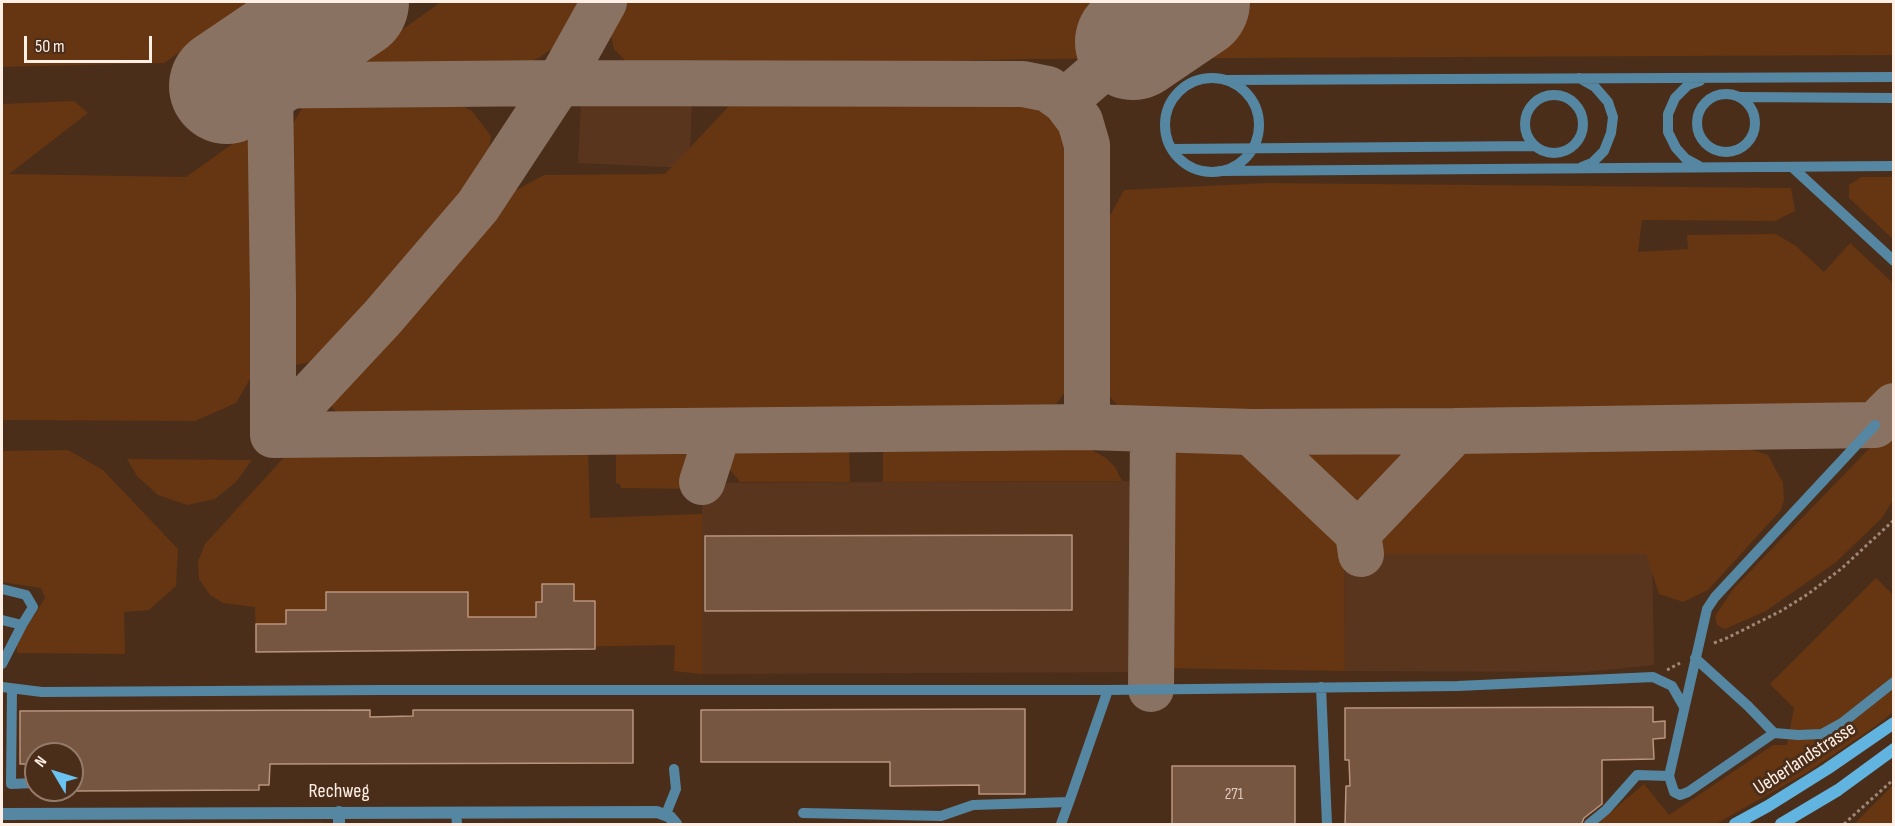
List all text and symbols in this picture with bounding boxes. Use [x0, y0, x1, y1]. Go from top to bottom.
scale bar [27, 24, 154, 62]
text: 50 m [35, 36, 65, 57]
street label: Ueberlandstrasse [1749, 717, 1861, 801]
north arrow [24, 742, 84, 802]
text: N [31, 753, 51, 771]
street label: Rechweg [309, 780, 369, 804]
house number: 271 [1225, 785, 1243, 805]

